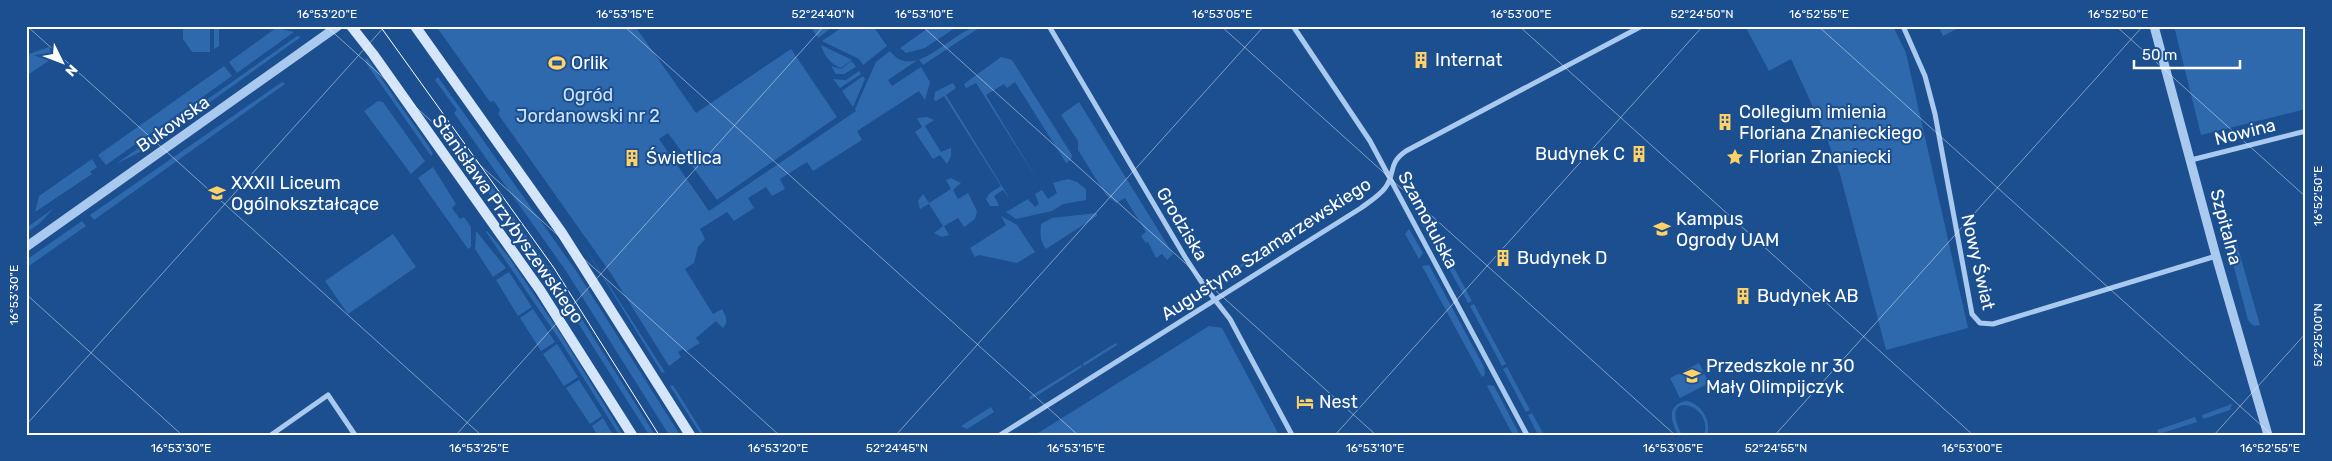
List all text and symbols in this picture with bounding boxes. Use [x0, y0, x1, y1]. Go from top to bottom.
text: 16°53'20"E [297, 7, 357, 21]
text: 16°53'15"E [596, 7, 654, 21]
text: 52°24'40"N [792, 7, 854, 21]
text: 16°53'10"E [895, 7, 953, 21]
text: 16°53'05"E [1192, 7, 1252, 21]
text: 16°53'00"E [1491, 7, 1552, 21]
text: 52°24'50"N [1670, 7, 1734, 21]
text: 16°52'55"E [1789, 7, 1849, 21]
text: 16°52'50"E [2088, 7, 2148, 21]
north arrow [38, 38, 88, 88]
scale bar [2134, 38, 2241, 70]
text: 50 m [2142, 46, 2177, 64]
place label: Internat [1435, 49, 1502, 71]
building icon: Internat [1411, 50, 1431, 70]
place label: Orlik [571, 52, 609, 74]
sports icon: Orlik [547, 53, 567, 73]
text: N [62, 61, 81, 80]
park label: Ogród Jordanowski nr 2 [516, 84, 660, 127]
street label: Bukowska [132, 91, 214, 157]
place label: Collegium imienia Floriana Znanieckiego [1739, 101, 1922, 144]
street label: Stanisława Przybyszewskiego [427, 110, 589, 328]
building icon: Collegium imienia Floriana Znanieckiego [1715, 112, 1735, 132]
street label: Nowina [2212, 114, 2278, 150]
place label: Budynek C [1535, 143, 1625, 165]
building icon: Budynek C [1629, 144, 1649, 164]
place label: Florian Znaniecki [1749, 146, 1891, 168]
place label: Świetlica [646, 147, 722, 169]
place icon: Florian Znaniecki [1725, 147, 1745, 167]
building icon: Świetlica [622, 148, 642, 168]
text: 16°52'50"E [2311, 166, 2325, 226]
street label: Szamotulska [1393, 168, 1463, 272]
place label: XXXII Liceum Ogólnokształcące [231, 172, 379, 215]
street label: Augustyna Szamarzewskiego [1157, 173, 1375, 325]
school or university icon: XXXII Liceum Ogólnokształcące [207, 183, 227, 203]
street label: Grodziska [1152, 183, 1212, 265]
street label: Szpitalna [2205, 187, 2247, 267]
place label: Kampus Ogrody UAM [1676, 208, 1779, 251]
street label: Nowy Świat [1956, 212, 2000, 312]
school or university icon: Kampus Ogrody UAM [1652, 219, 1672, 239]
place label: Budynek D [1517, 247, 1607, 269]
building icon: Budynek D [1493, 248, 1513, 268]
text: 16°53'30"E [7, 265, 21, 325]
place label: Budynek AB [1757, 285, 1859, 307]
building icon: Budynek AB [1733, 286, 1753, 306]
text: 52°25'00"N [2311, 303, 2325, 367]
place label: Przedszkole nr 30 Mały Olimpijczyk [1706, 355, 1855, 398]
school or university icon: Przedszkole nr 30 Mały Olimpijczyk [1682, 366, 1702, 386]
place label: Nest [1319, 391, 1358, 413]
hotel icon: Nest [1295, 392, 1315, 412]
text: 16°53'30"E [151, 441, 211, 455]
text: 16°53'25"E [449, 441, 509, 455]
text: 16°53'20"E [748, 441, 808, 455]
text: 52°24'45"N [866, 441, 928, 455]
text: 16°53'15"E [1047, 441, 1105, 455]
text: 16°53'10"E [1346, 441, 1404, 455]
text: 16°53'05"E [1643, 441, 1703, 455]
text: 52°24'55"N [1745, 441, 1807, 455]
text: 16°53'00"E [1942, 441, 2003, 455]
text: 16°52'55"E [2240, 441, 2300, 455]

